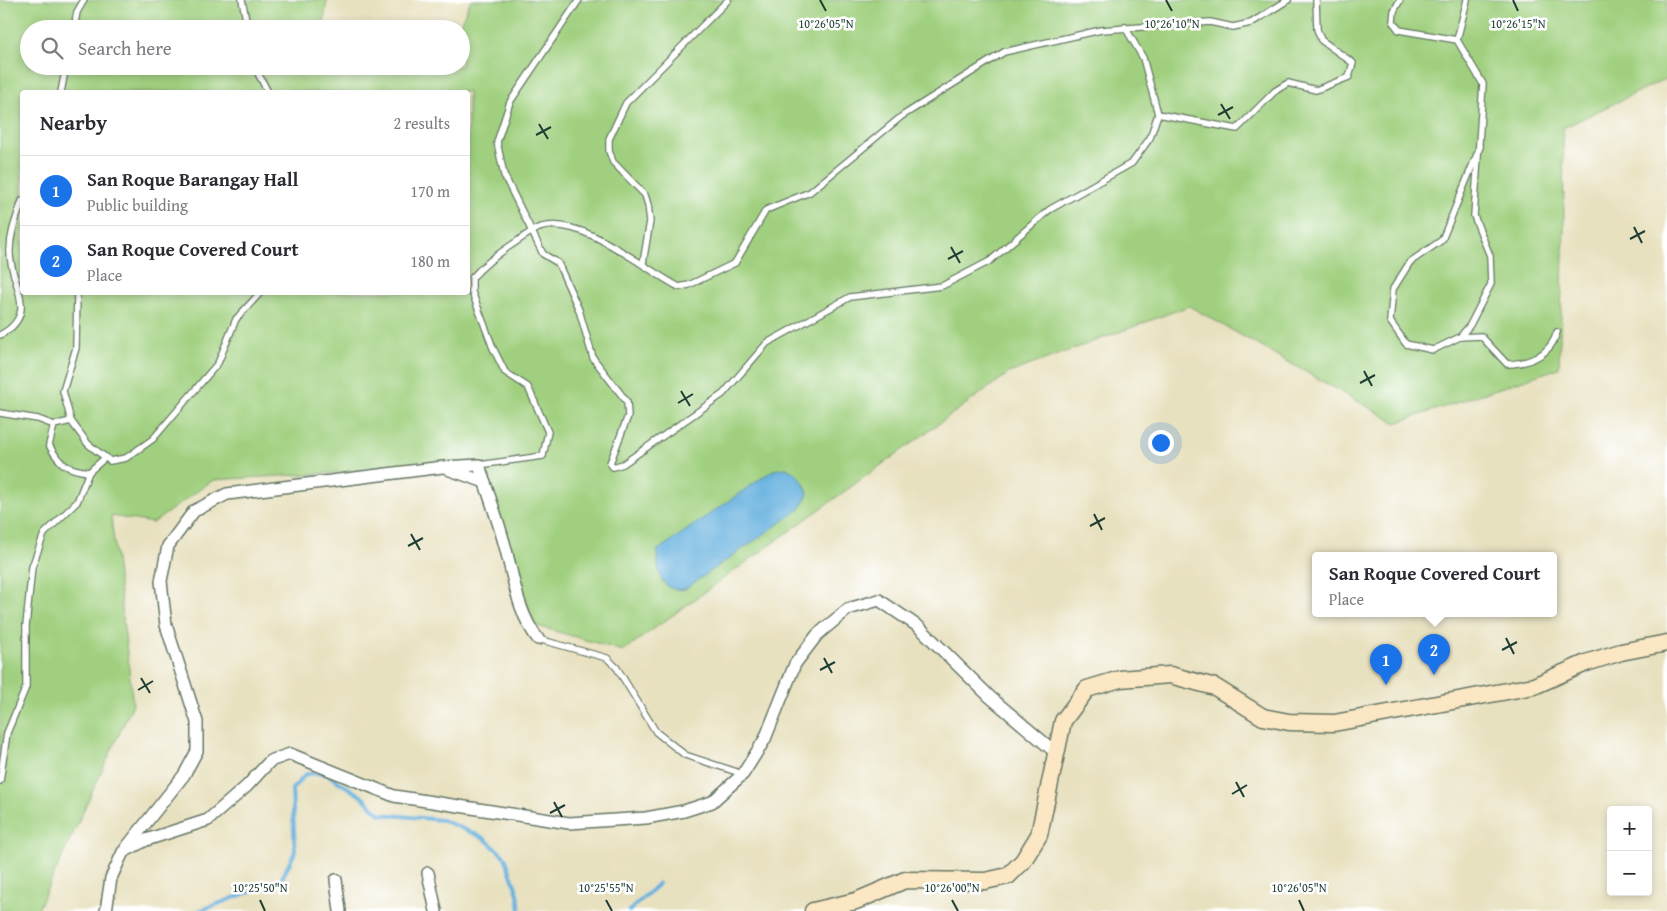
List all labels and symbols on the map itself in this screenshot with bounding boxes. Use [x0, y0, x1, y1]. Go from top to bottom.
text: 10°26'05"N [798, 15, 854, 32]
text: 10°26'10"N [1144, 15, 1200, 32]
text: 10°26'15"N [1490, 15, 1546, 32]
your location [1148, 430, 1174, 456]
pin: 2 [1418, 634, 1450, 675]
pin: 1 [1370, 644, 1402, 685]
text: 10°25'50"N [232, 879, 288, 896]
text: 10°25'55"N [578, 879, 634, 896]
text: 10°26'00"N [924, 879, 980, 896]
text: 10°26'05"N [1271, 879, 1327, 896]

